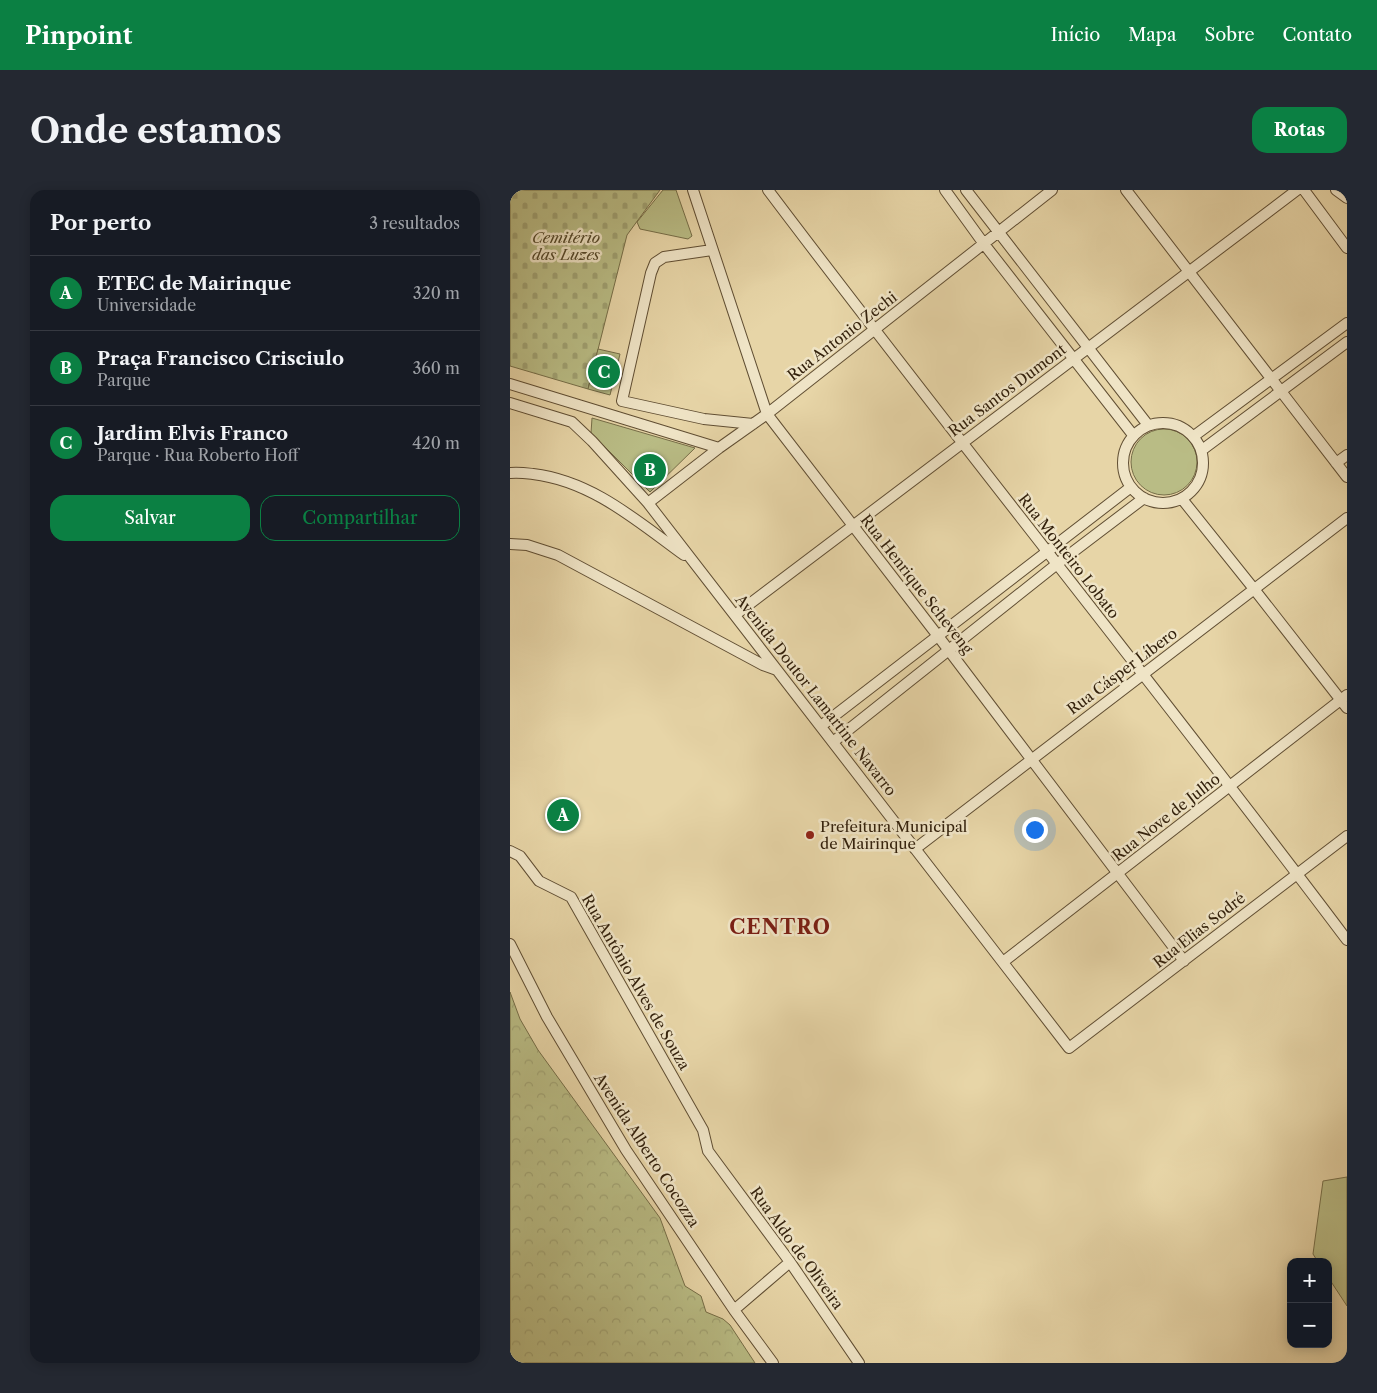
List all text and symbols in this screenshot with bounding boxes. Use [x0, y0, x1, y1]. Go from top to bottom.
text: Pinpoint [25, 21, 132, 50]
text: Início [1051, 24, 1100, 46]
text: Mapa [1128, 24, 1176, 46]
text: Sobre [1204, 24, 1255, 46]
text: Contato [1283, 24, 1352, 46]
button: Rotas [1252, 107, 1347, 153]
text: Onde estamos [30, 109, 282, 152]
text: Por perto [50, 210, 151, 235]
text: 3 resultados [369, 213, 460, 233]
park label: Cemitério das Luzes [532, 228, 600, 264]
text: ETEC de Mairinque [97, 272, 291, 295]
text: A [60, 283, 72, 303]
text: 320 m [413, 283, 460, 303]
street label: Rua Antonio Zechi [783, 287, 901, 385]
text: Universidade [97, 295, 196, 315]
street label: Rua Santos Dumont [944, 339, 1070, 440]
text: Praça Francisco Crisciulo [97, 347, 344, 370]
pin: C [588, 353, 620, 391]
text: B [60, 358, 72, 378]
text: 360 m [413, 358, 460, 378]
text: Parque [97, 370, 151, 390]
text: Jardim Elvis Franco [97, 422, 288, 445]
text: C [60, 433, 72, 453]
text: 420 m [412, 433, 460, 453]
text: Parque · Rua Roberto Hoff [97, 445, 298, 465]
pin: B [634, 451, 666, 489]
street label: Rua Monteiro Lobato [1014, 490, 1124, 622]
button: Salvar [50, 495, 250, 541]
button: Compartilhar [260, 495, 460, 541]
street label: Rua Henrique Scheveng [857, 511, 977, 658]
street label: Avenida Doutor Lamartine Navarro [731, 590, 901, 800]
street label: Rua Cásper Líbero [1063, 623, 1181, 719]
street label: Rua Nove de Julho [1108, 769, 1224, 865]
pin: A [547, 796, 579, 834]
place label: Prefeitura Municipal de Mairinque [820, 817, 968, 853]
your location [1022, 817, 1048, 843]
marker: Prefeitura Municipal de Mairinque [804, 829, 816, 841]
street label: Rua Elias Sodré [1149, 888, 1249, 972]
street label: Rua Antônio Alves de Souza [578, 891, 694, 1073]
district label: CENTRO [729, 915, 831, 939]
street label: Avenida Alberto Cocozza [590, 1069, 704, 1231]
street label: Rua Aldo de Oliveira [746, 1183, 848, 1313]
map controls [1287, 1258, 1332, 1348]
button: + [1287, 1258, 1332, 1303]
button: − [1287, 1303, 1332, 1348]

